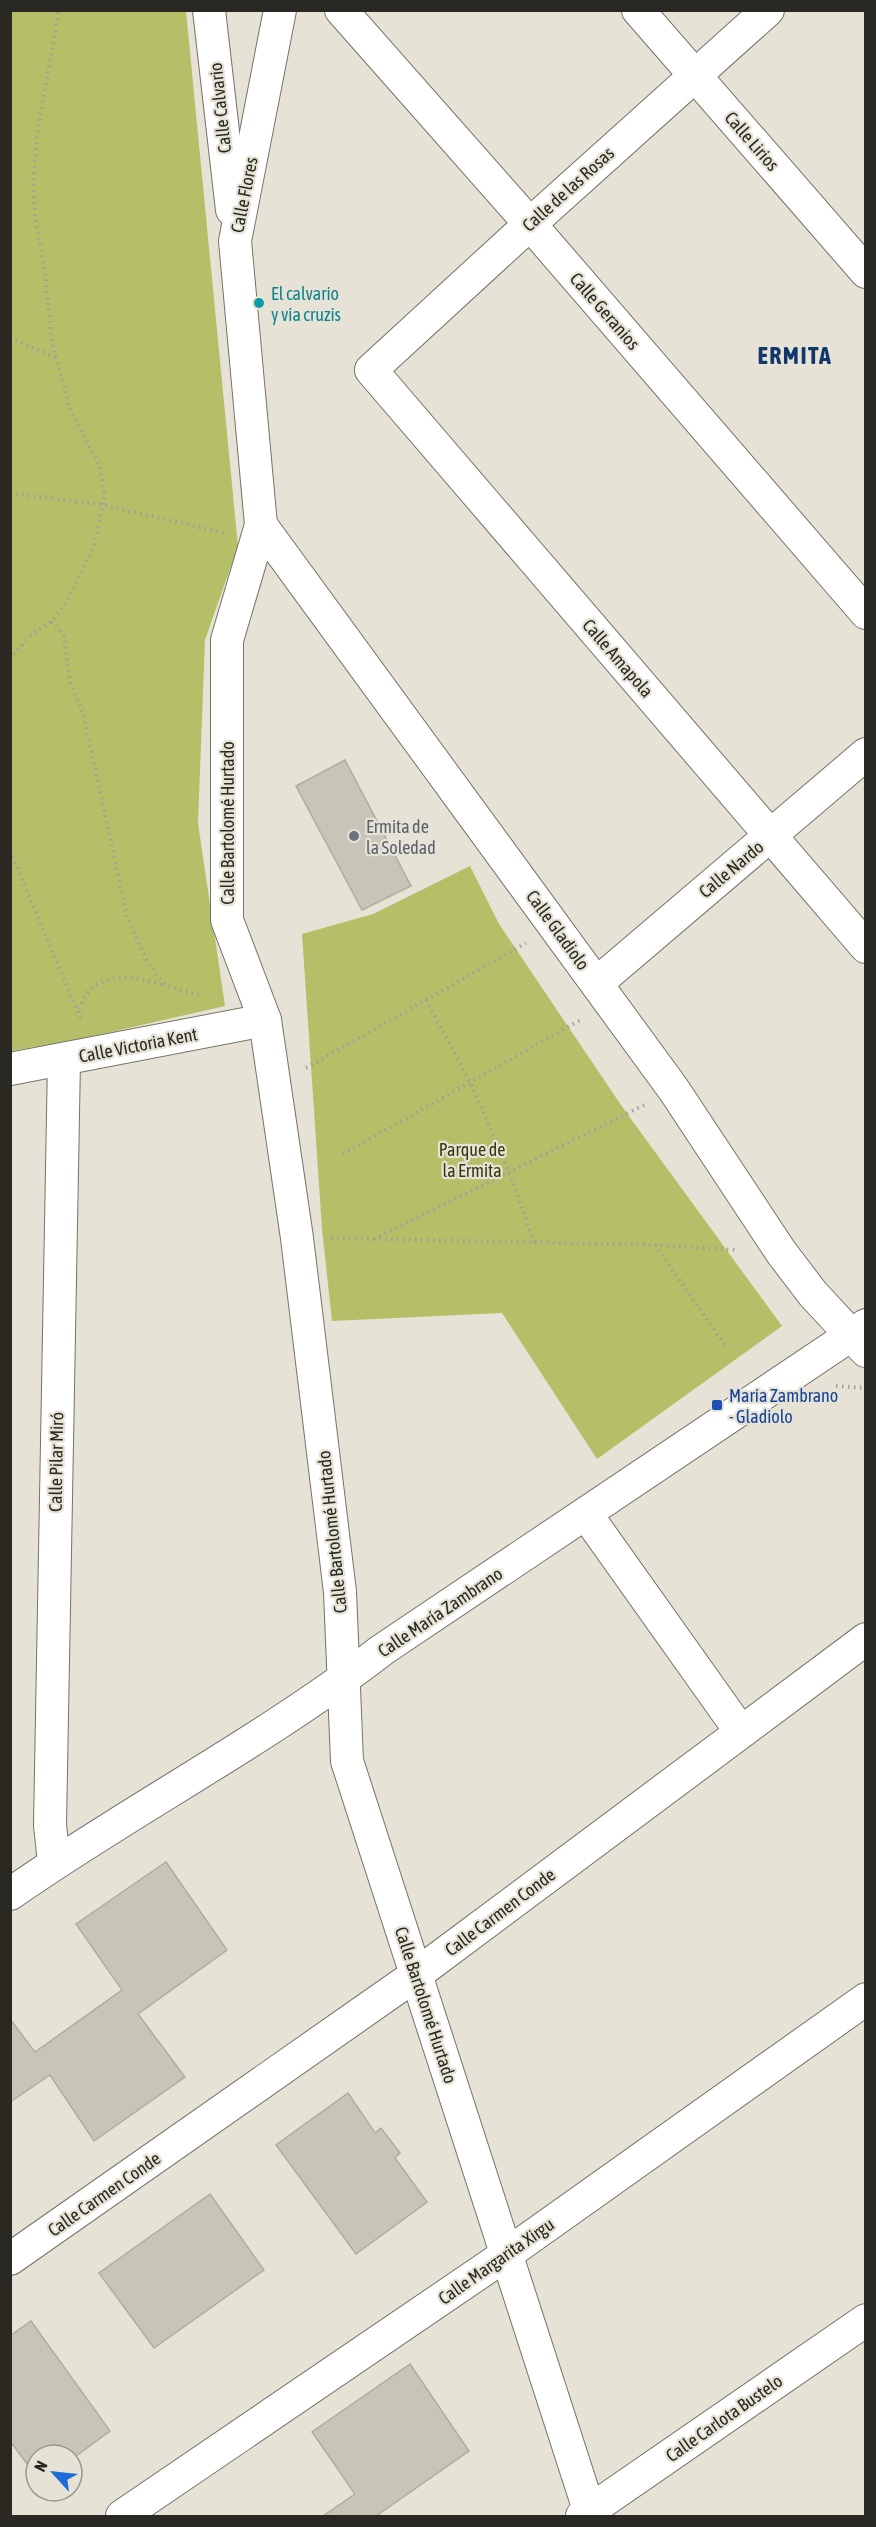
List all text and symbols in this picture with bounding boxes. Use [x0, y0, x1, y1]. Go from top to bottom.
street label: Calle Calvario [205, 62, 235, 154]
street label: Calle Lirios [721, 107, 783, 175]
street label: Calle de las Rosas [518, 142, 618, 236]
street label: Calle Flores [226, 155, 262, 235]
street label: Calle Geranios [566, 268, 644, 354]
place label: El calvario y via cruzis [271, 283, 341, 325]
marker: El calvario y via cruzis [252, 296, 266, 310]
district label: ERMITA [758, 342, 832, 369]
street label: Calle Amapola [578, 615, 658, 701]
street label: Calle Bartolomé Hurtado [217, 741, 238, 905]
place label: Ermita de la Soledad [366, 816, 436, 858]
marker: Ermita de la Soledad [347, 829, 361, 843]
street label: Calle Nardo [694, 836, 768, 902]
street label: Calle Gladiolo [522, 886, 594, 974]
street label: Calle Victoria Kent [77, 1023, 199, 1067]
park label: Parque de la Ermita [439, 1139, 505, 1181]
place label: María Zambrano - Gladiolo [729, 1385, 838, 1427]
marker: María Zambrano - Gladiolo [710, 1398, 724, 1412]
street label: Calle Pilar Miró [45, 1412, 67, 1512]
street label: Calle Bartolomé Hurtado [313, 1450, 351, 1614]
street label: Calle María Zambrano [374, 1563, 506, 1661]
street label: Calle Carmen Conde [441, 1864, 559, 1960]
street label: Calle Bartolomé Hurtado [391, 1924, 461, 2086]
street label: Calle Carmen Conde [44, 2147, 164, 2241]
street label: Calle Margarita Xirgu [434, 2213, 558, 2309]
street label: Calle Carlota Bustelo [662, 2370, 786, 2466]
north arrow [24, 2443, 84, 2503]
text: N [30, 2458, 51, 2474]

